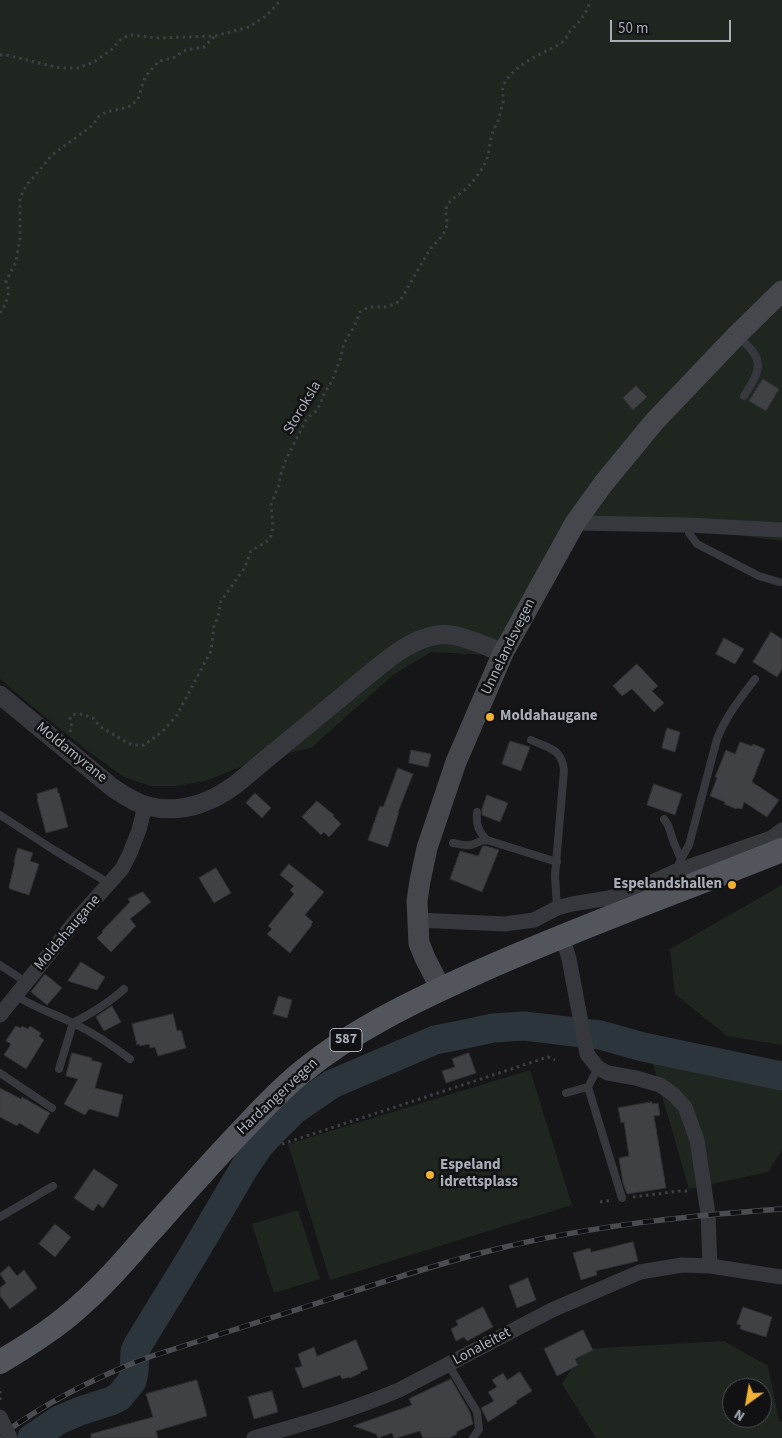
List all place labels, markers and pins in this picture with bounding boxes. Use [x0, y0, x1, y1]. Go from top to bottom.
place label: Moldahaugane [500, 708, 598, 726]
marker: Moldahaugane [484, 711, 496, 723]
place label: Espelandshallen [613, 876, 722, 894]
marker: Espelandshallen [726, 879, 738, 891]
place label: Espeland idrettsplass [440, 1157, 518, 1192]
marker: Espeland idrettsplass [424, 1169, 436, 1181]

